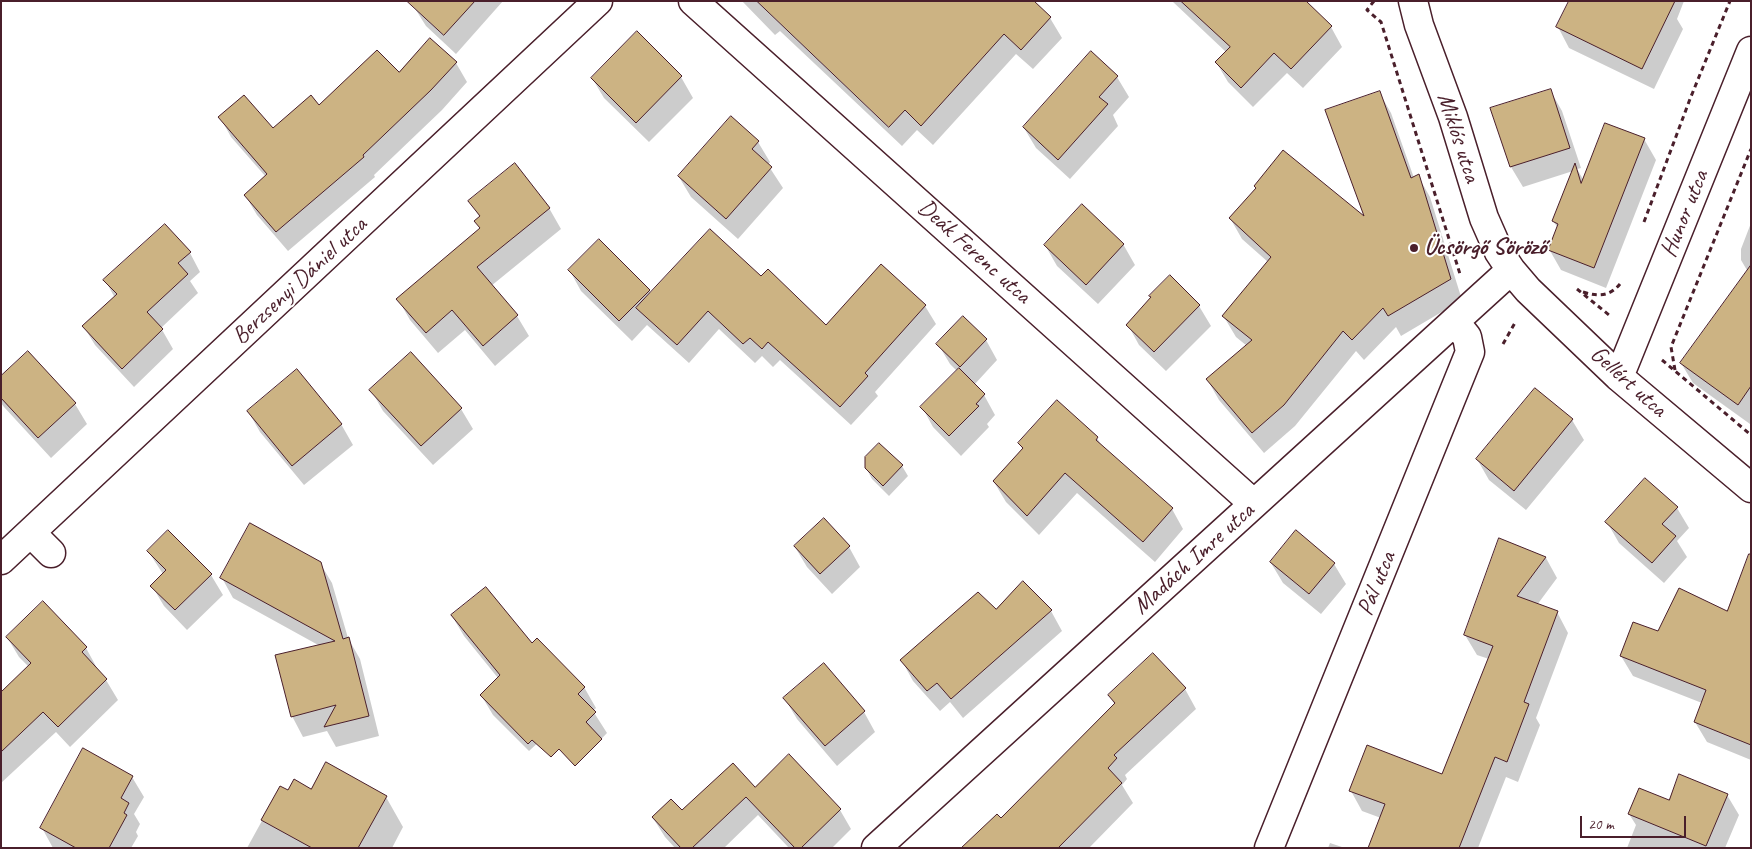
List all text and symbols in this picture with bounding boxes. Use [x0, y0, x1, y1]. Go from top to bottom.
street label: Miklós utca [1430, 90, 1486, 186]
street label: Hunor utca [1655, 166, 1715, 262]
street label: Deák Ferenc utca [912, 194, 1036, 310]
street label: Berzsenyi Dániel utca [227, 211, 373, 351]
place label: Ücsörgő Söröző [1424, 234, 1546, 262]
marker: Ücsörgő Söröző [1408, 242, 1420, 254]
street label: Gellért utca [1584, 340, 1672, 424]
street label: Madách Imre utca [1127, 497, 1261, 621]
street label: Pál utca [1351, 548, 1403, 620]
scale bar [1582, 806, 1688, 838]
text: 20 m [1588, 815, 1614, 834]

